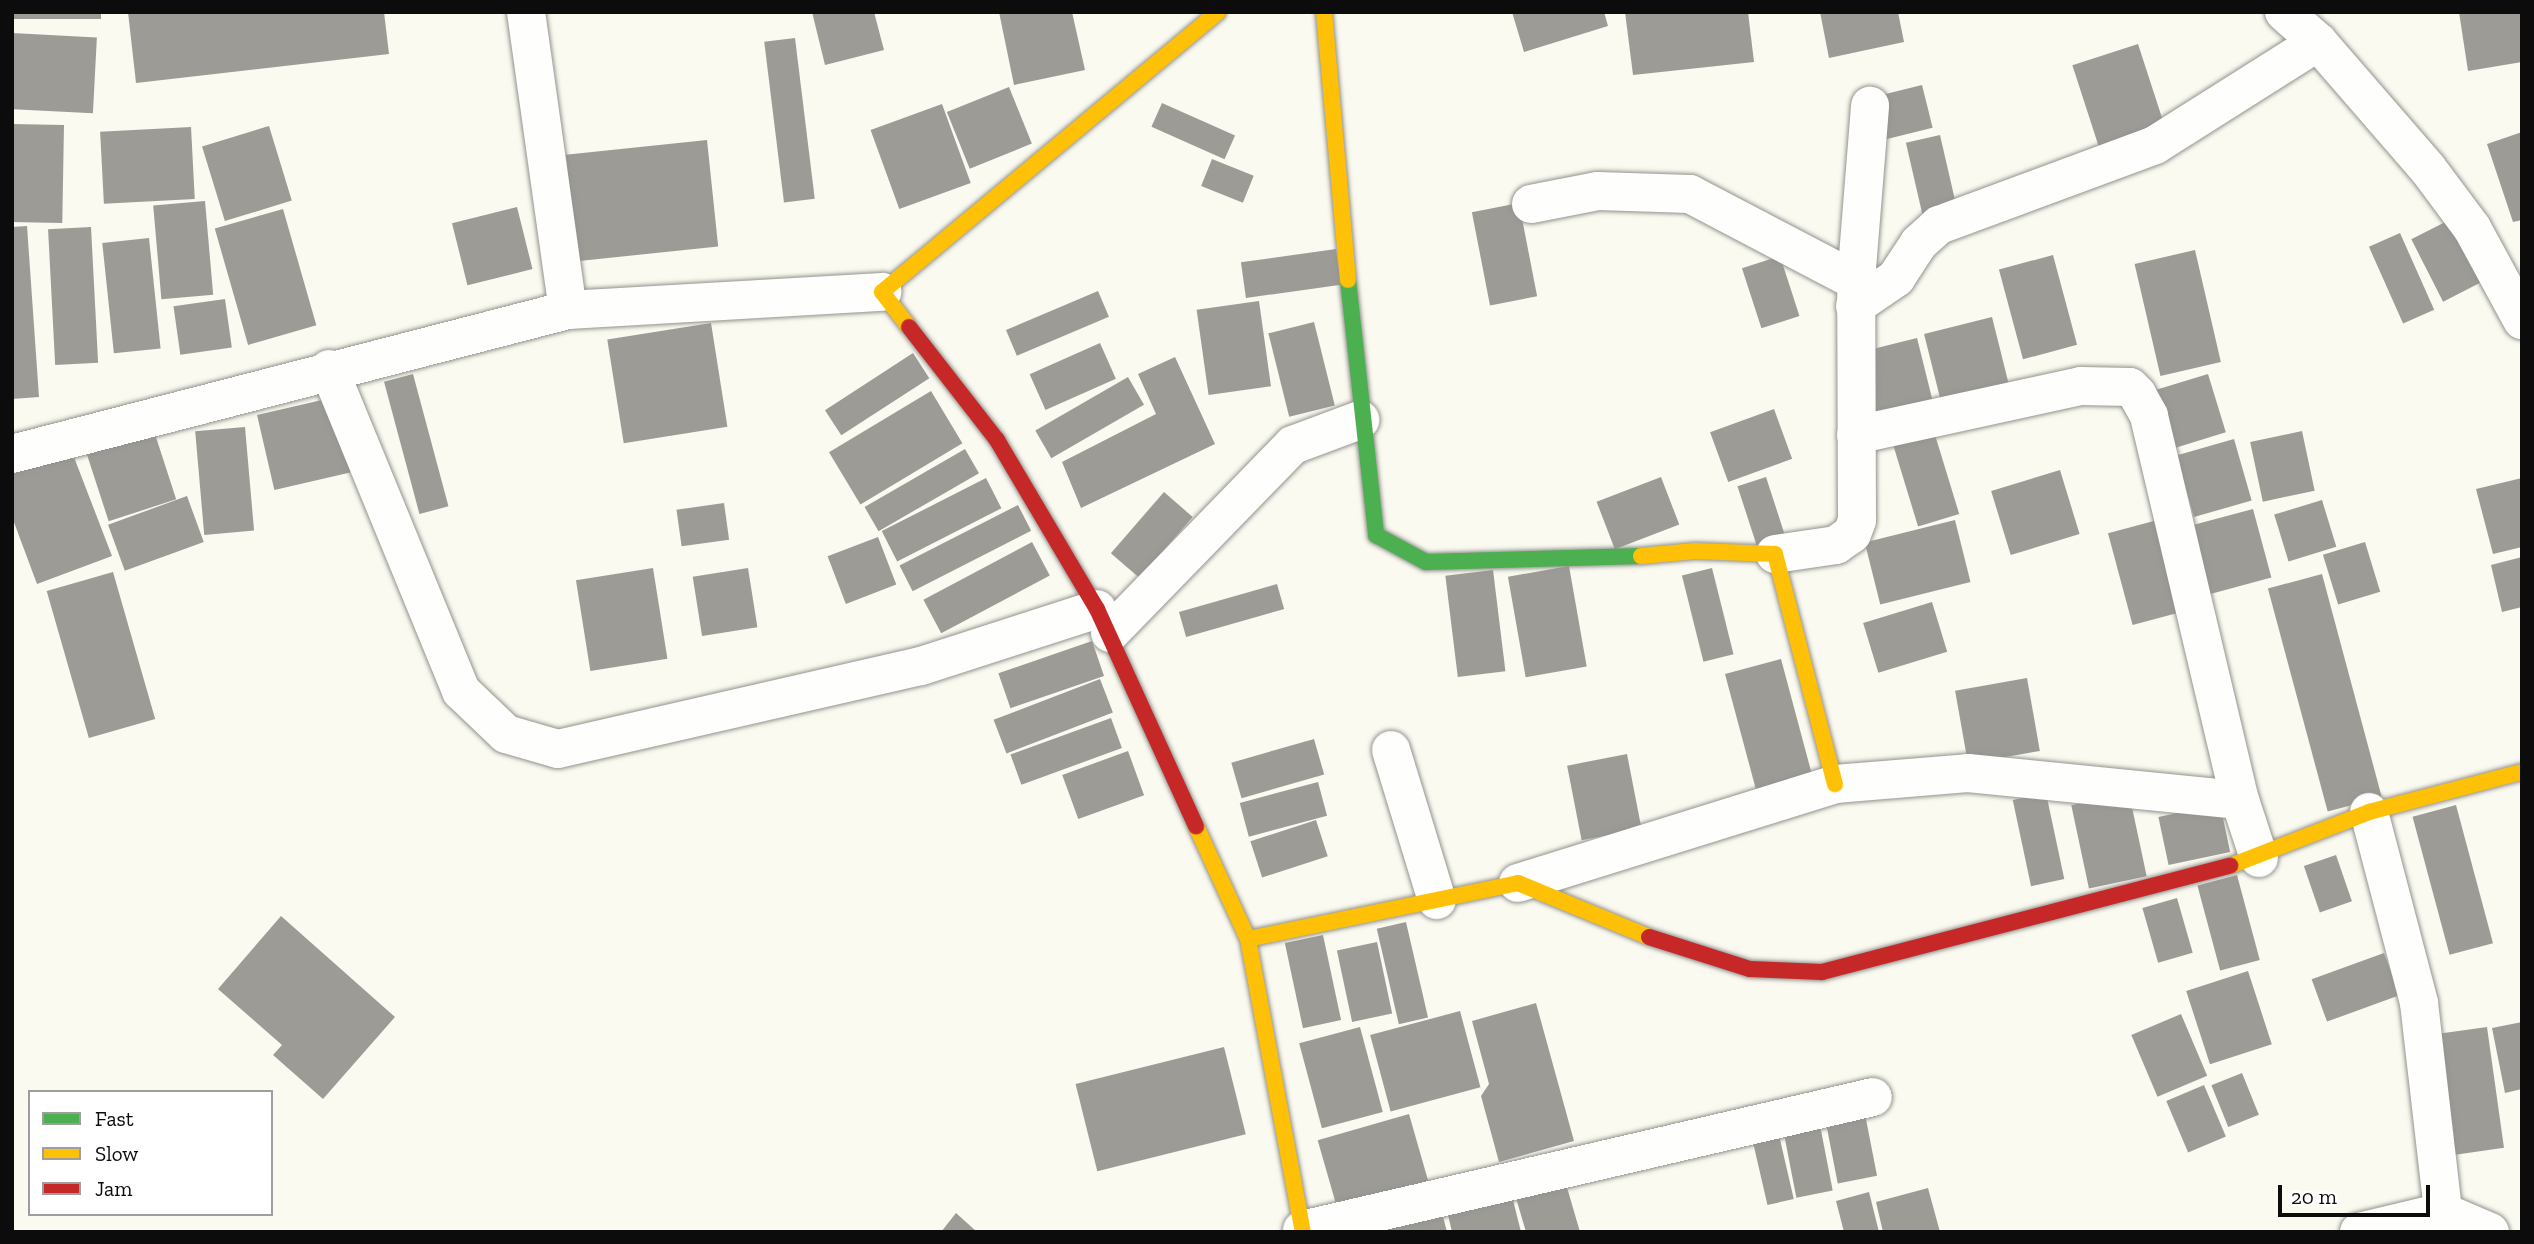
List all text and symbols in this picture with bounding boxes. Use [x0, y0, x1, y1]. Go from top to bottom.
legend [28, 1090, 273, 1216]
text: Fast [95, 1106, 134, 1131]
text: Slow [95, 1141, 138, 1166]
scale bar [2282, 1170, 2434, 1214]
text: Jam [95, 1176, 132, 1201]
text: 20 m [2291, 1184, 2337, 1209]

